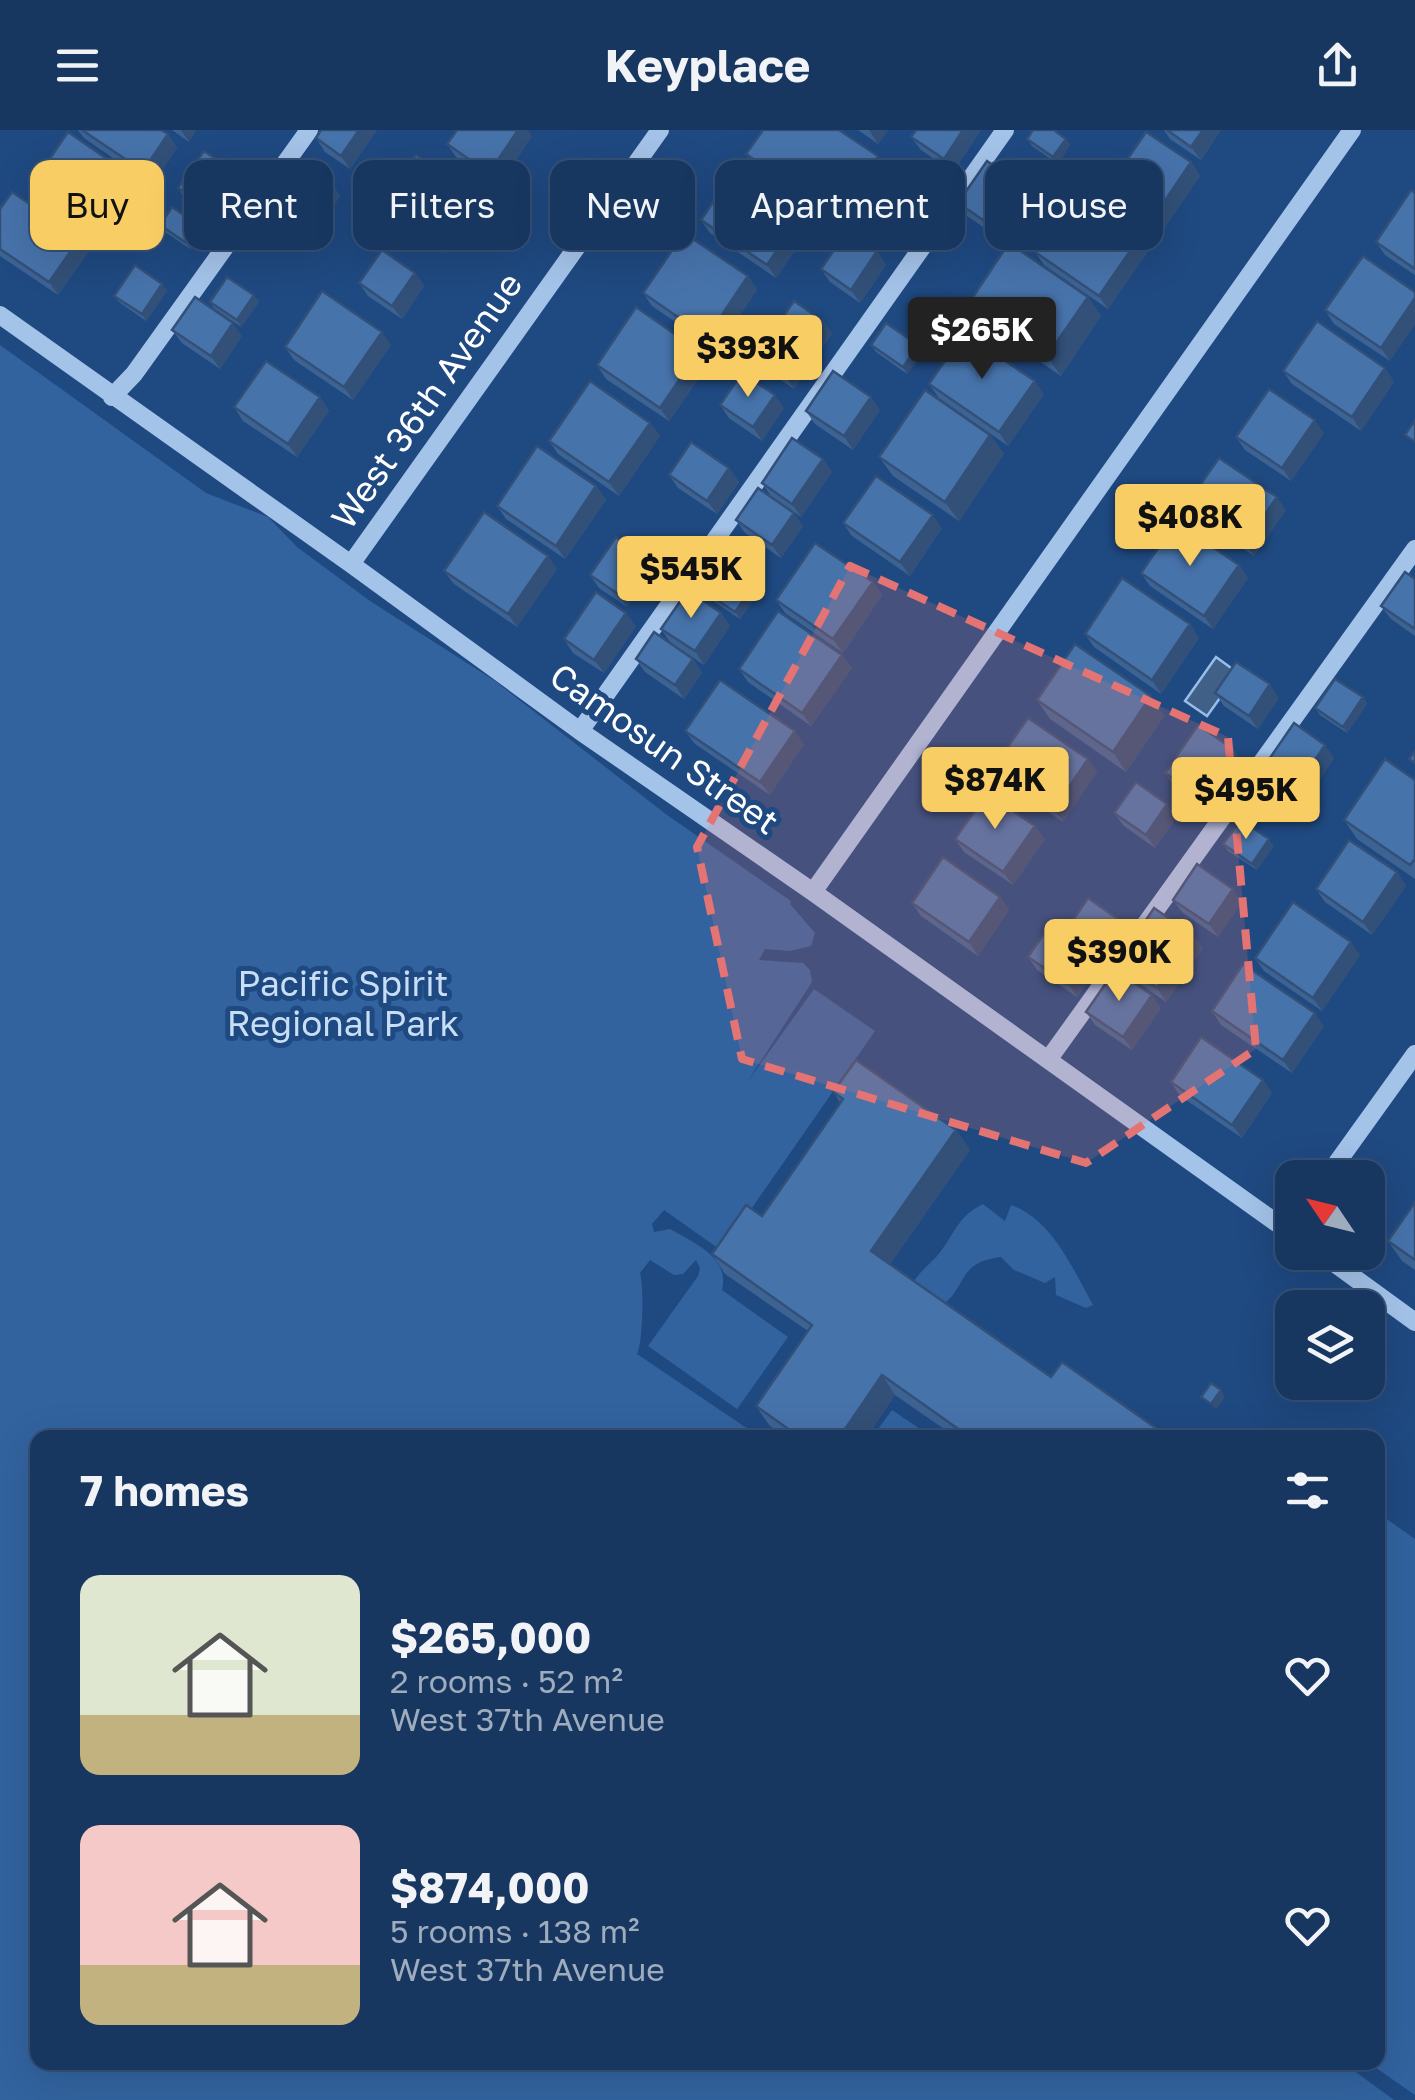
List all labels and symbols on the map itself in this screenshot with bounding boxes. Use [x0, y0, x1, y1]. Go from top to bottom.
street label: West 36th Avenue [322, 264, 530, 537]
pin: $265K [912, 297, 1052, 382]
pin: $393K [678, 315, 818, 400]
pin: $408K [1120, 484, 1260, 569]
pin: $545K [621, 536, 761, 621]
street label: Camosun Street [542, 654, 787, 843]
pin: $874K [925, 747, 1065, 832]
pin: $495K [1176, 757, 1316, 842]
pin: $390K [1049, 919, 1189, 1004]
park label: Pacific Spirit Regional Park [227, 962, 459, 1044]
north arrow [1275, 1160, 1385, 1270]

